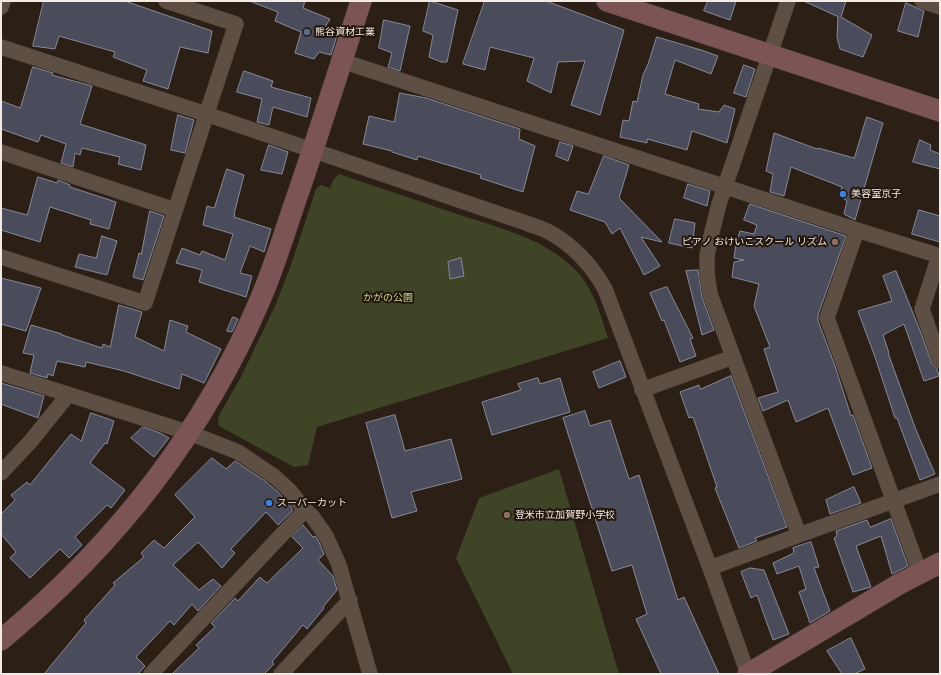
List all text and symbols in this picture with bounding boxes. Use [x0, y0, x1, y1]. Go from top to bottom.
place label: 熊谷資材工業 [315, 26, 375, 38]
marker: 熊谷資材工業 [302, 27, 312, 37]
place label: 美容室京子 [851, 188, 901, 200]
marker: 美容室京子 [838, 189, 848, 199]
place label: ピアノ おけいこスクール リズム [682, 236, 827, 248]
marker: ピアノ おけいこスクール リズム [830, 237, 840, 247]
park label: かがの公園 [363, 292, 413, 304]
place label: スーパーカット [277, 497, 347, 509]
marker: スーパーカット [264, 498, 274, 508]
place label: 登米市立加賀野小学校 [515, 509, 615, 521]
marker: 登米市立加賀野小学校 [502, 510, 512, 520]

